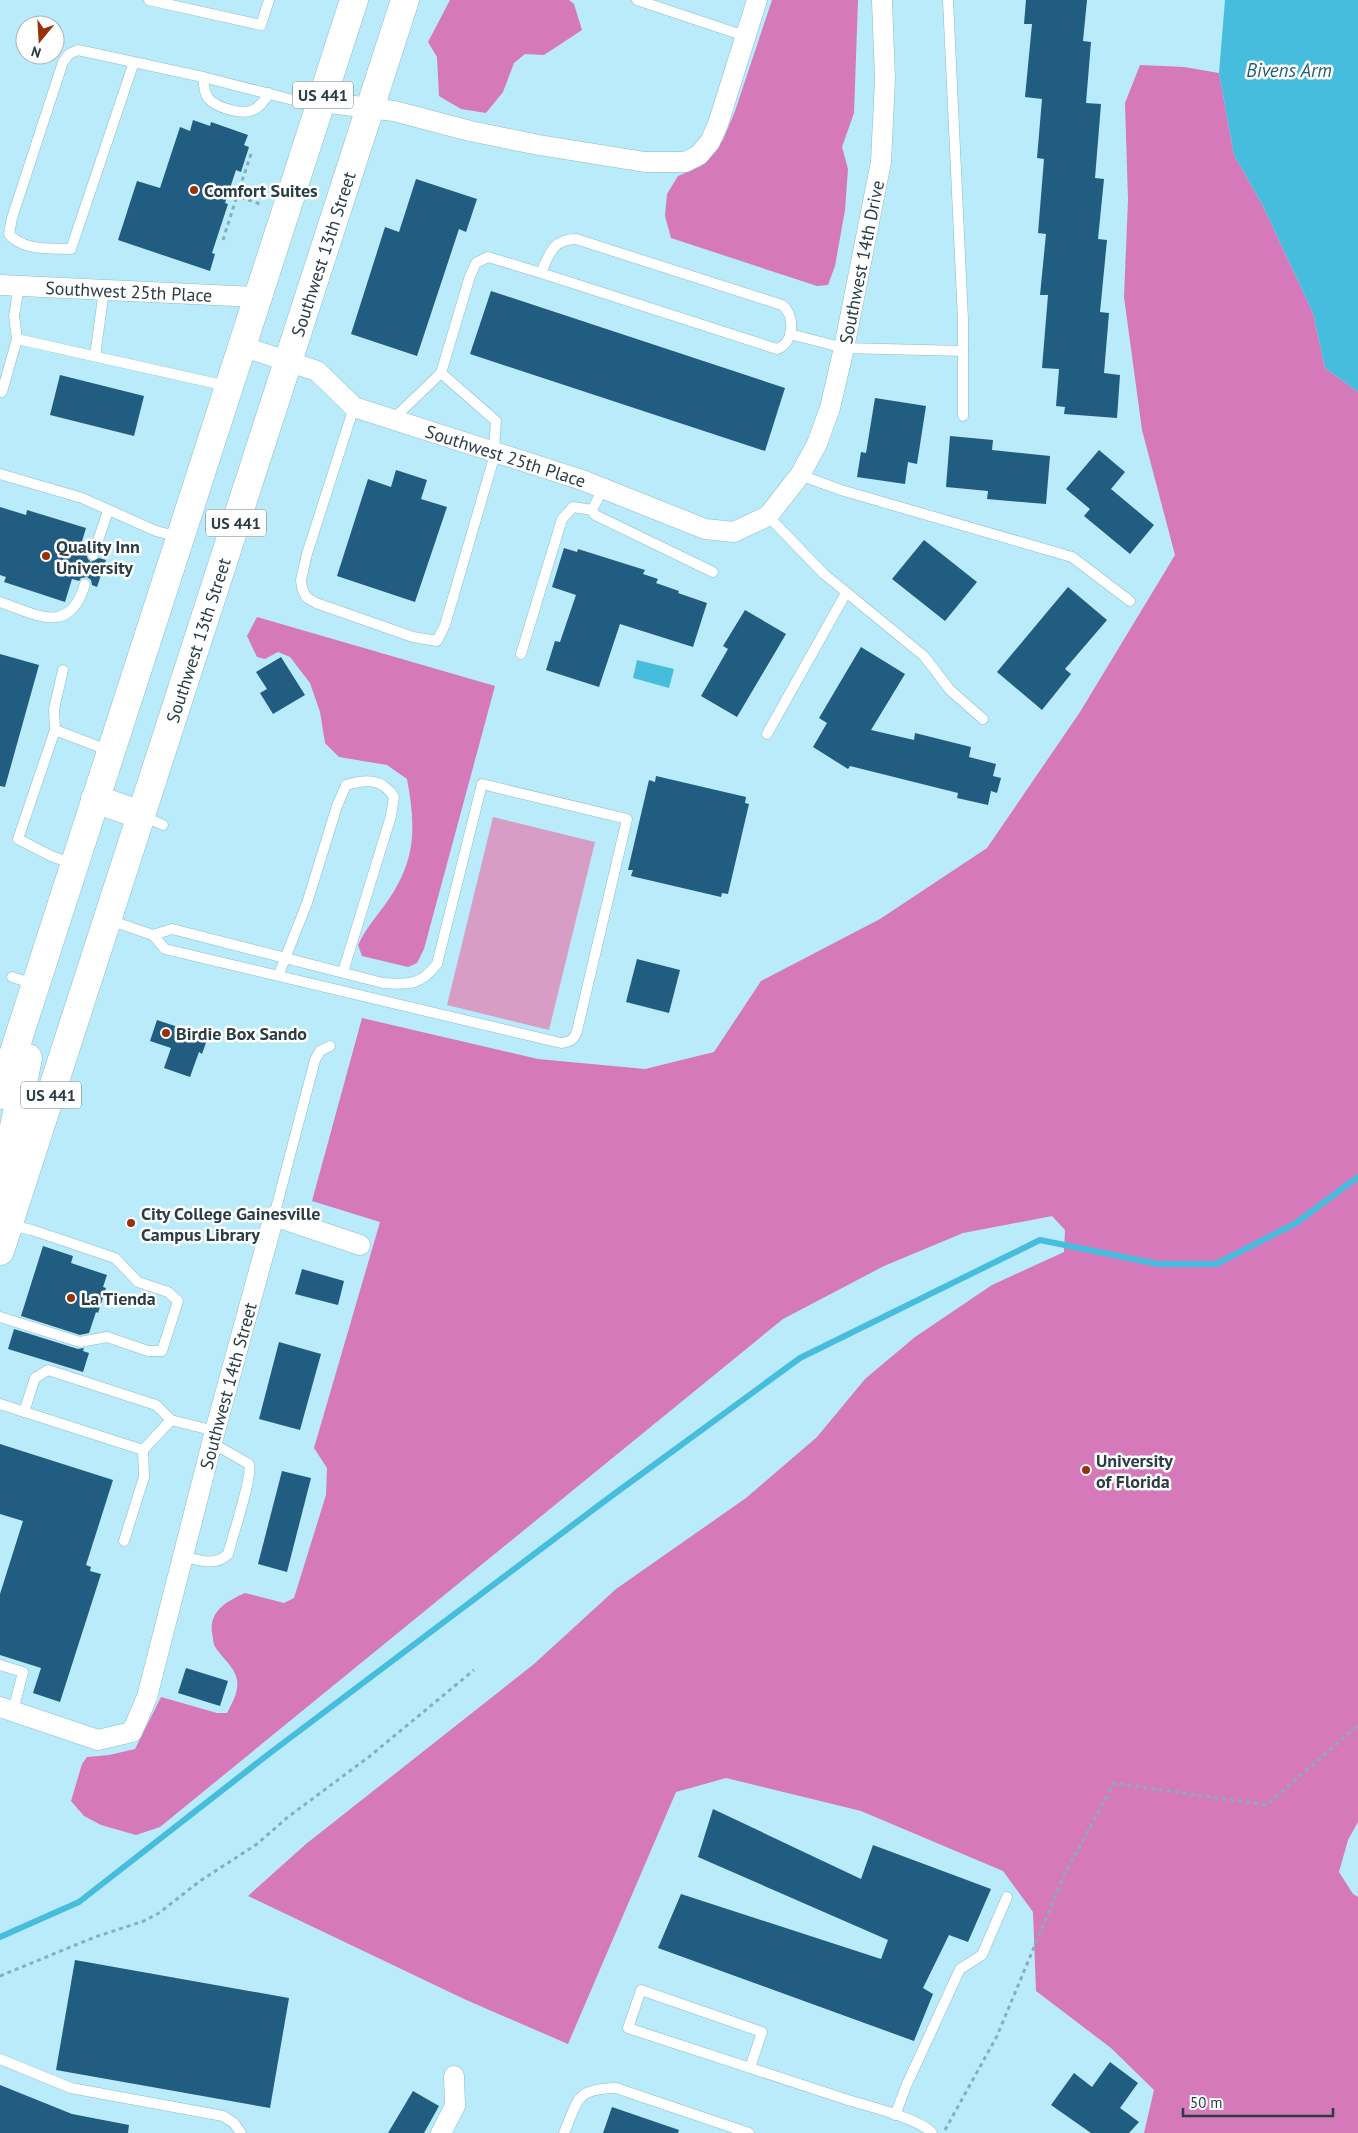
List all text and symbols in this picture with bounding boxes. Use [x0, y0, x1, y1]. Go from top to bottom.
north arrow [15, 15, 65, 65]
text: N [29, 42, 43, 62]
water label: Bivens Arm [1246, 58, 1332, 82]
road number: US 441 [293, 82, 353, 108]
street label: Southwest 13th Street [285, 169, 360, 339]
street label: Southwest 14th Drive [834, 178, 889, 346]
place label: Comfort Suites [204, 179, 318, 202]
marker: Comfort Suites [188, 184, 200, 196]
street label: Southwest 25th Place [45, 276, 213, 306]
street label: Southwest 25th Place [423, 419, 589, 492]
road number: US 441 [206, 509, 266, 536]
place label: Quality Inn University [56, 535, 140, 579]
marker: Quality Inn University [40, 550, 52, 562]
street label: Southwest 13th Street [160, 555, 235, 726]
place label: Birdie Box Sando [176, 1022, 307, 1045]
marker: Birdie Box Sando [160, 1027, 172, 1039]
road number: US 441 [21, 1082, 81, 1108]
place label: City College Gainesville Campus Library [141, 1202, 320, 1246]
marker: City College Gainesville Campus Library [125, 1217, 137, 1229]
place label: La Tienda [81, 1287, 156, 1310]
marker: La Tienda [65, 1292, 77, 1304]
street label: Southwest 14th Street [194, 1300, 261, 1472]
place label: University of Florida [1096, 1449, 1173, 1493]
marker: University of Florida [1080, 1464, 1092, 1476]
scale bar [1183, 2086, 1333, 2118]
text: 50 m [1190, 2093, 1223, 2112]

